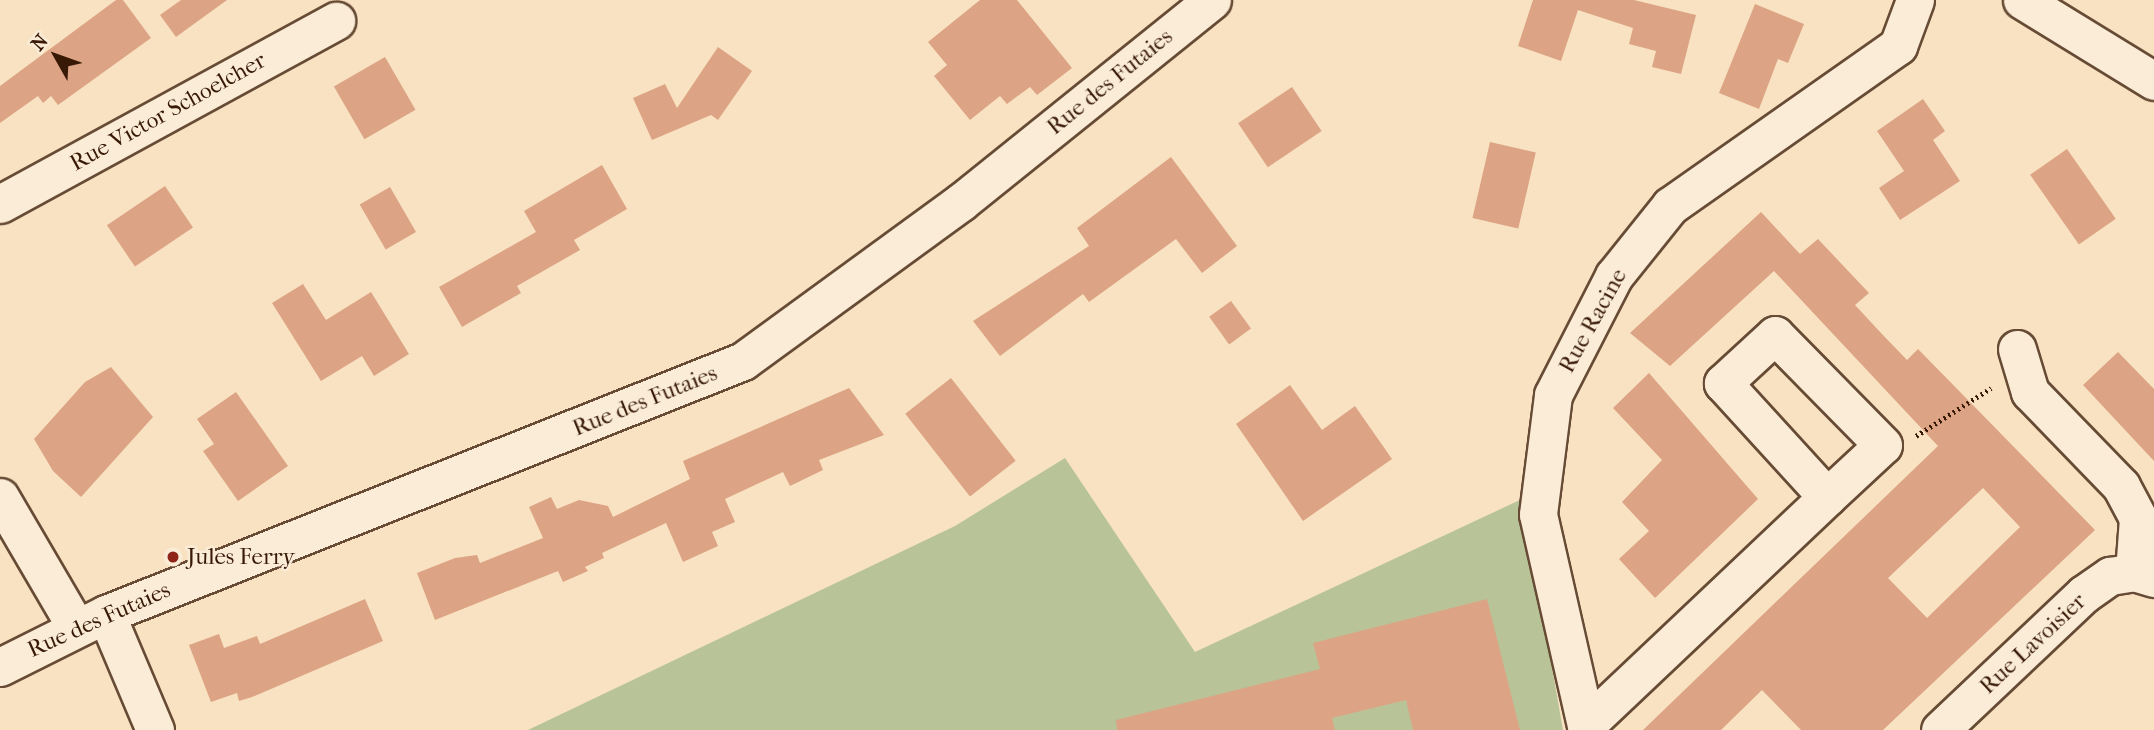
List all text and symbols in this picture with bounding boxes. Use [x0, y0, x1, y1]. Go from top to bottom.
north arrow [21, 21, 91, 91]
street label: Rue des Futaies [1042, 23, 1178, 141]
text: N [27, 30, 53, 55]
street label: Rue Victor Schoelcher [65, 47, 271, 177]
street label: Rue Racine [1553, 264, 1633, 378]
street label: Rue des Futaies [569, 359, 721, 443]
place label: Jules Ferry [187, 543, 295, 571]
marker: Jules Ferry [165, 549, 181, 565]
street label: Rue des Futaies [23, 576, 175, 664]
street label: Rue Lavoisier [1974, 588, 2092, 700]

